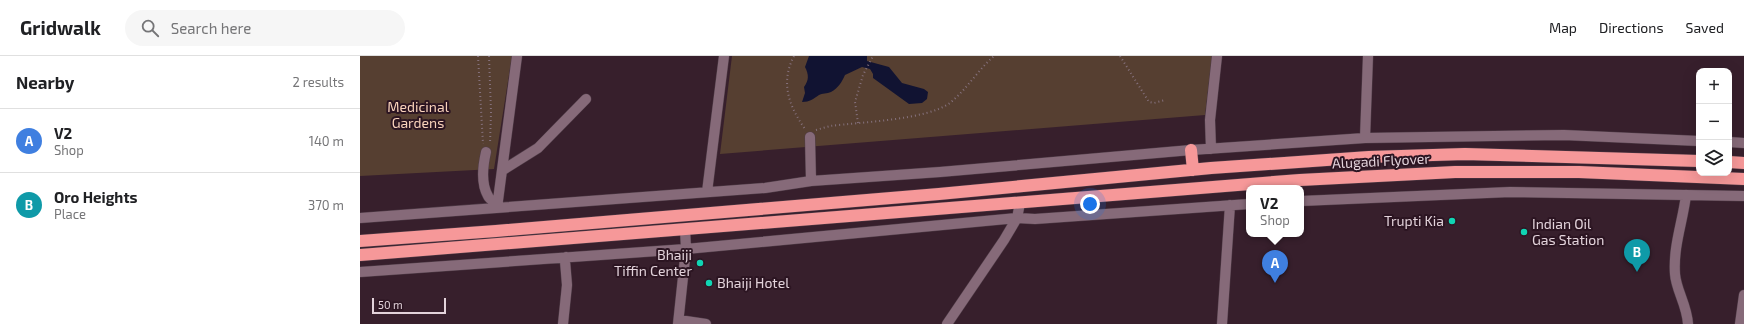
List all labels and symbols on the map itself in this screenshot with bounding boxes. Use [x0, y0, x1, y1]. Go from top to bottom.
park label: Medicinal Gardens [387, 98, 450, 131]
street label: Alugadi Flyover [1332, 149, 1431, 172]
your location [1080, 194, 1100, 214]
place label: Trupti Kia [1384, 212, 1444, 229]
place label: Indian Oil Gas Station [1532, 215, 1604, 248]
marker: Trupti Kia [1447, 216, 1457, 226]
marker: Indian Oil Gas Station [1519, 227, 1529, 237]
pin: B [1624, 239, 1650, 272]
place label: Bhaiji Tiffin Center [614, 246, 692, 279]
pin: A [1262, 250, 1288, 283]
marker: Bhaiji Tiffin Center [695, 258, 705, 268]
place label: Bhaiji Hotel [717, 274, 790, 291]
marker: Bhaiji Hotel [704, 278, 714, 288]
scale bar [372, 296, 446, 315]

